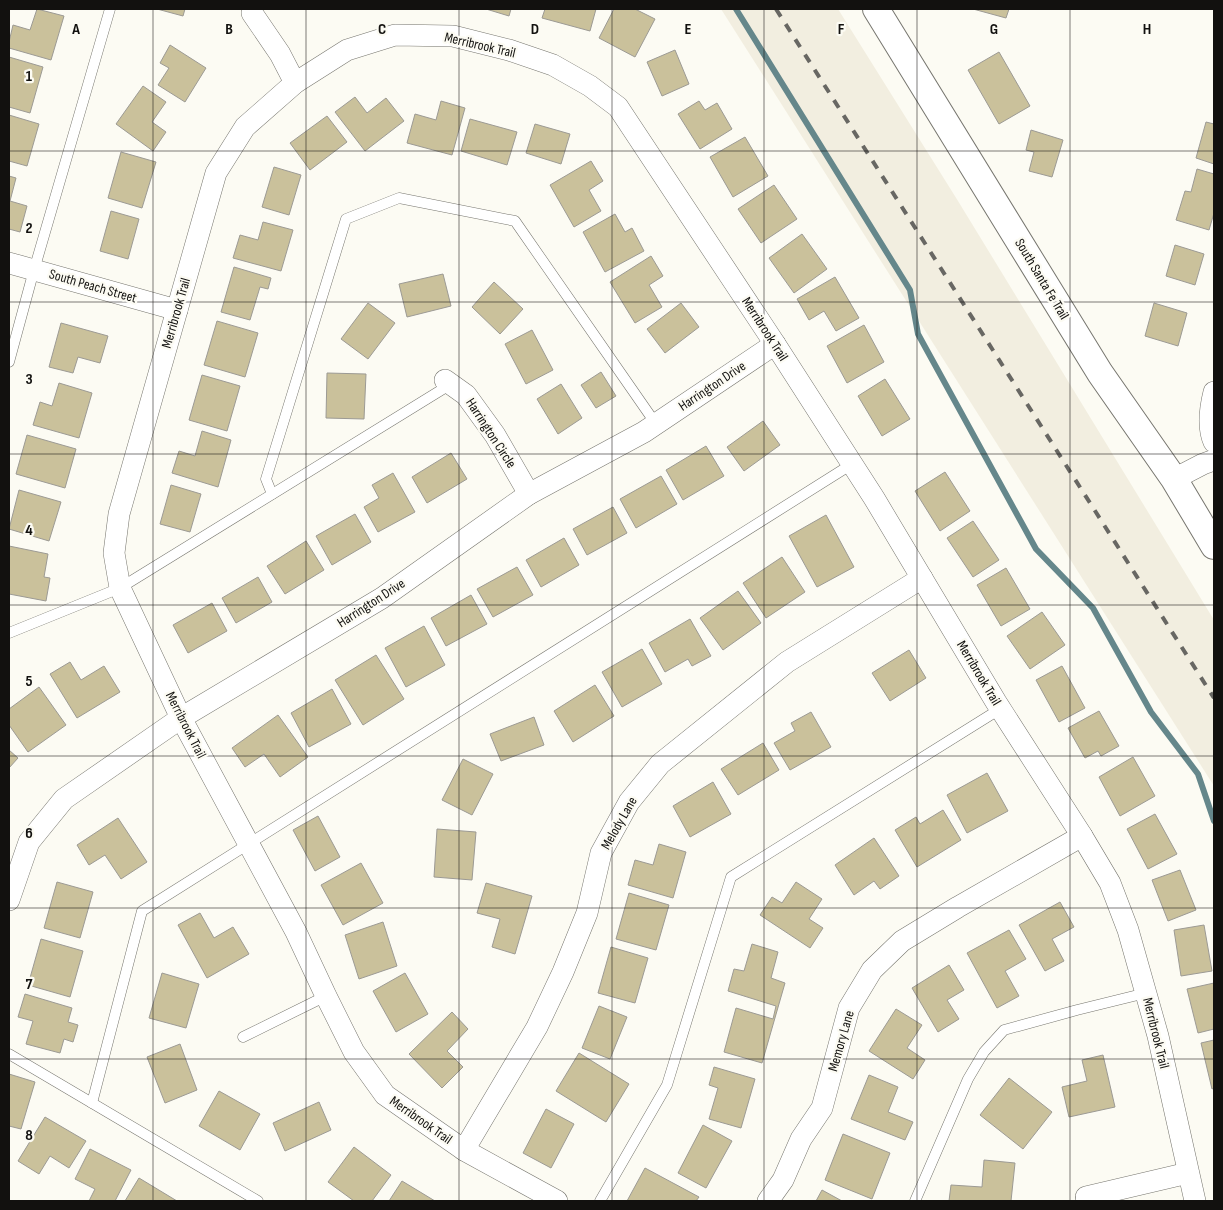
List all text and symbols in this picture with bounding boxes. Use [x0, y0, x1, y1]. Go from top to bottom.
text: A [71, 20, 80, 39]
text: B [225, 20, 233, 39]
text: C [378, 20, 386, 39]
text: D [531, 20, 539, 39]
text: E [685, 20, 692, 39]
text: F [838, 20, 845, 39]
text: G [990, 20, 998, 39]
text: H [1143, 20, 1151, 39]
street label: Merribrook Trail [443, 29, 517, 61]
text: 1 [26, 67, 33, 86]
text: 2 [25, 219, 33, 238]
street label: South Santa Fe Trail [1011, 235, 1073, 323]
street label: South Peach Street [47, 265, 139, 307]
street label: Merribrook Trail [158, 276, 194, 350]
street label: Merribrook Trail [738, 294, 792, 364]
street label: Harrington Drive [675, 357, 749, 415]
text: 3 [25, 370, 33, 389]
street label: Harrington Circle [462, 395, 520, 471]
text: 4 [25, 521, 33, 540]
street label: Harrington Drive [334, 575, 408, 631]
street label: Merribrook Trail [953, 638, 1005, 708]
text: 5 [25, 672, 33, 691]
street label: Merribrook Trail [162, 689, 210, 761]
street label: Melody Lane [597, 794, 641, 852]
text: 6 [25, 824, 33, 843]
text: 7 [26, 975, 33, 994]
street label: Merribrook Trail [1139, 996, 1173, 1070]
street label: Memory Lane [824, 1009, 858, 1073]
street label: Merribrook Trail [386, 1092, 456, 1148]
text: 8 [25, 1126, 33, 1145]

